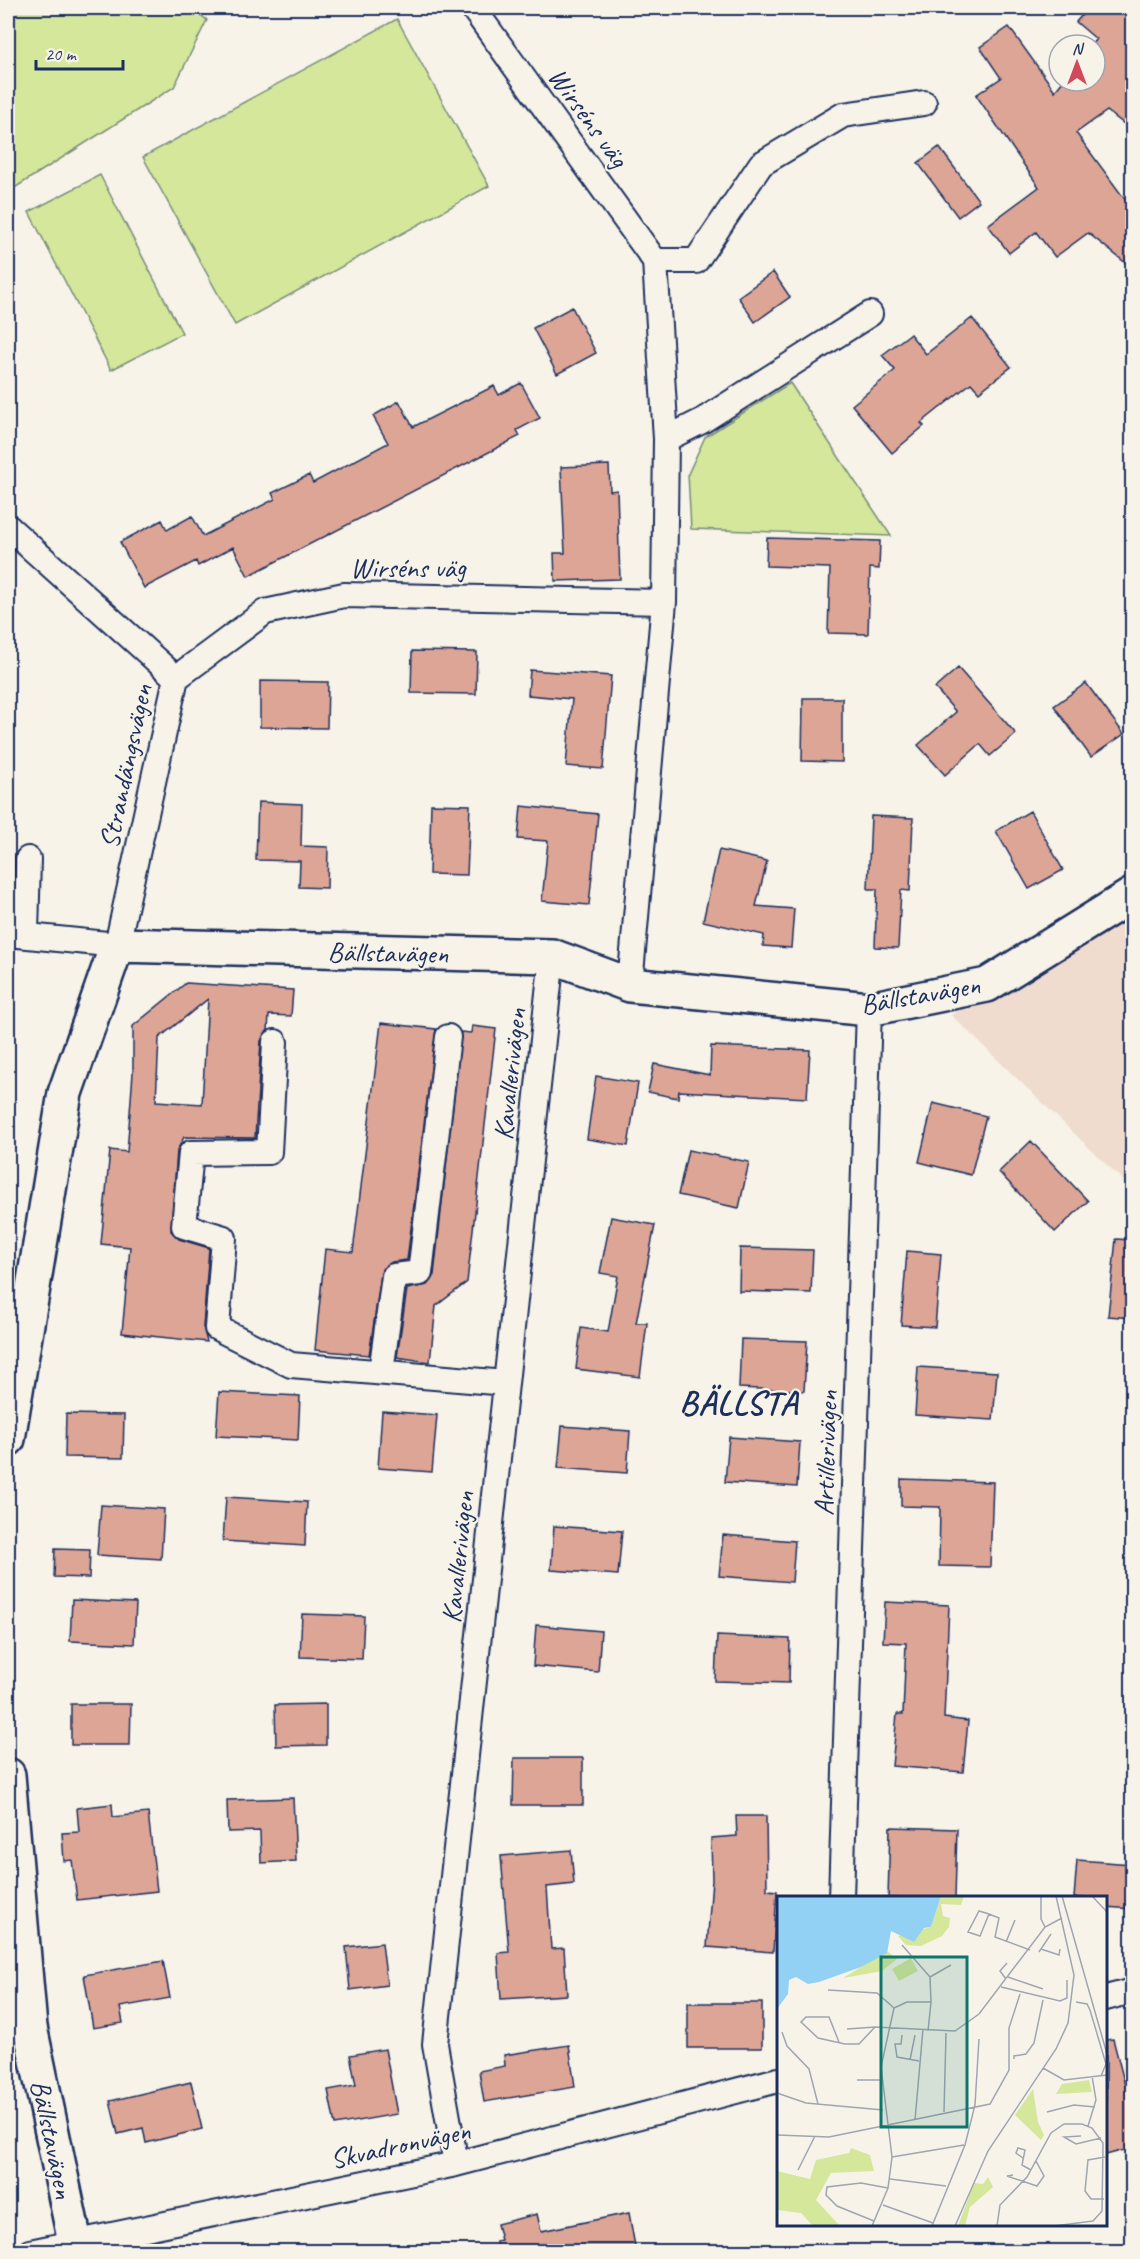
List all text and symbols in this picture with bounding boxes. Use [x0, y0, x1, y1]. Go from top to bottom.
scale bar [36, 33, 123, 71]
north arrow [1047, 33, 1107, 93]
text: N [1072, 39, 1085, 59]
text: 20 m [45, 43, 78, 65]
street label: Wirséns väg [541, 60, 637, 175]
street label: Wirséns väg [350, 550, 467, 585]
street label: Strandängsvägen [91, 680, 160, 851]
street label: Bällstavägen [327, 934, 449, 971]
street label: Bällstavägen [858, 967, 983, 1022]
street label: Kavallerivägen [485, 1006, 534, 1142]
district label: BÄLLSTA [679, 1381, 800, 1424]
street label: Artillerivägen [806, 1389, 845, 1516]
street label: Kavallerivägen [433, 1489, 482, 1625]
inset map [777, 1896, 1107, 2226]
street label: Bällstavägen [23, 2077, 82, 2202]
street label: Skvadronvägen [327, 2112, 474, 2176]

